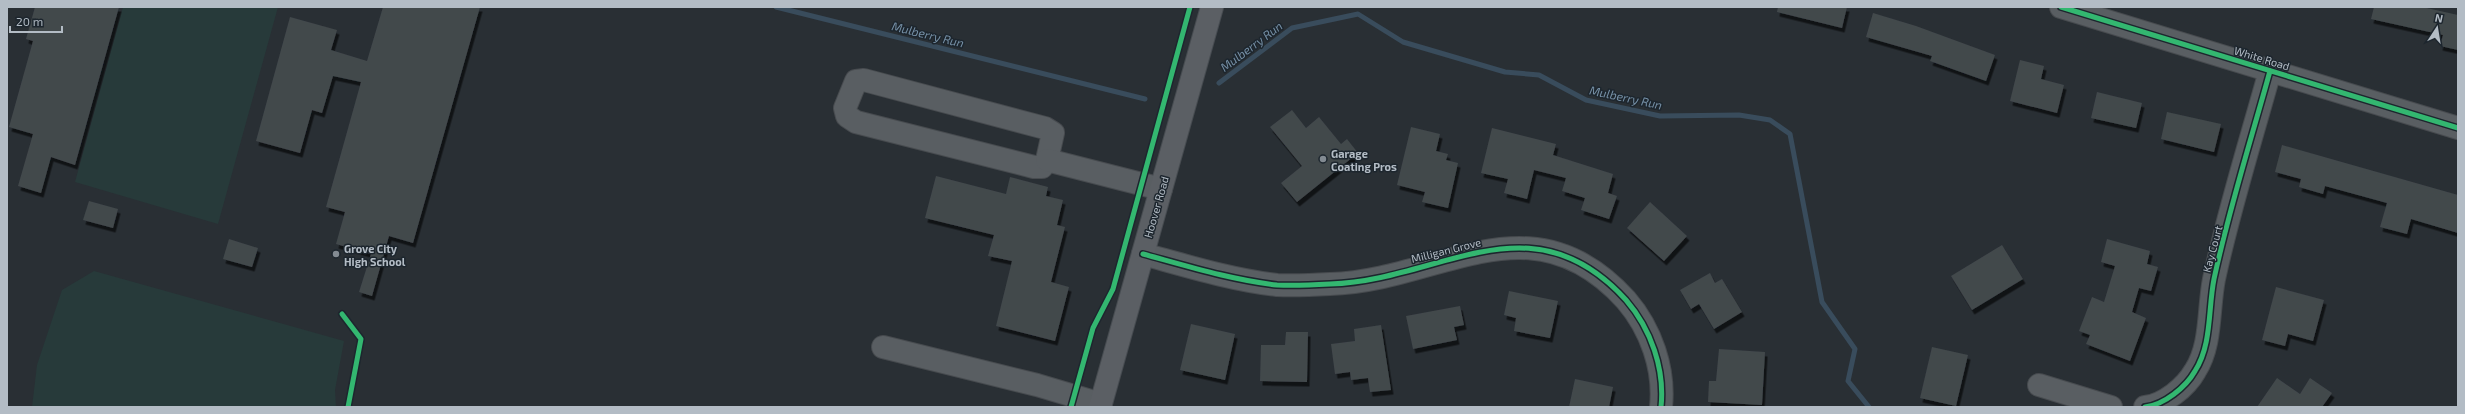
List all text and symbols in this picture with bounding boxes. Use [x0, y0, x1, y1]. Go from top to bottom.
scale bar [10, 8, 62, 34]
north arrow [2417, 8, 2457, 48]
text: N [2434, 11, 2444, 25]
text: 20 m [16, 14, 43, 28]
water label: Mulberry Run [890, 18, 966, 51]
water label: Mulberry Run [1217, 18, 1285, 75]
street label: White Road [2233, 43, 2291, 73]
water label: Mulberry Run [1588, 82, 1664, 113]
place label: Garage Coating Pros [1331, 147, 1397, 173]
marker: Garage Coating Pros [1318, 154, 1328, 164]
street label: Hoover Road [1141, 175, 1171, 239]
street label: Kay Court [2200, 224, 2224, 274]
street label: Milligan Grove [1410, 235, 1482, 265]
place label: Grove City High School [344, 242, 406, 268]
marker: Grove City High School [331, 249, 341, 259]

